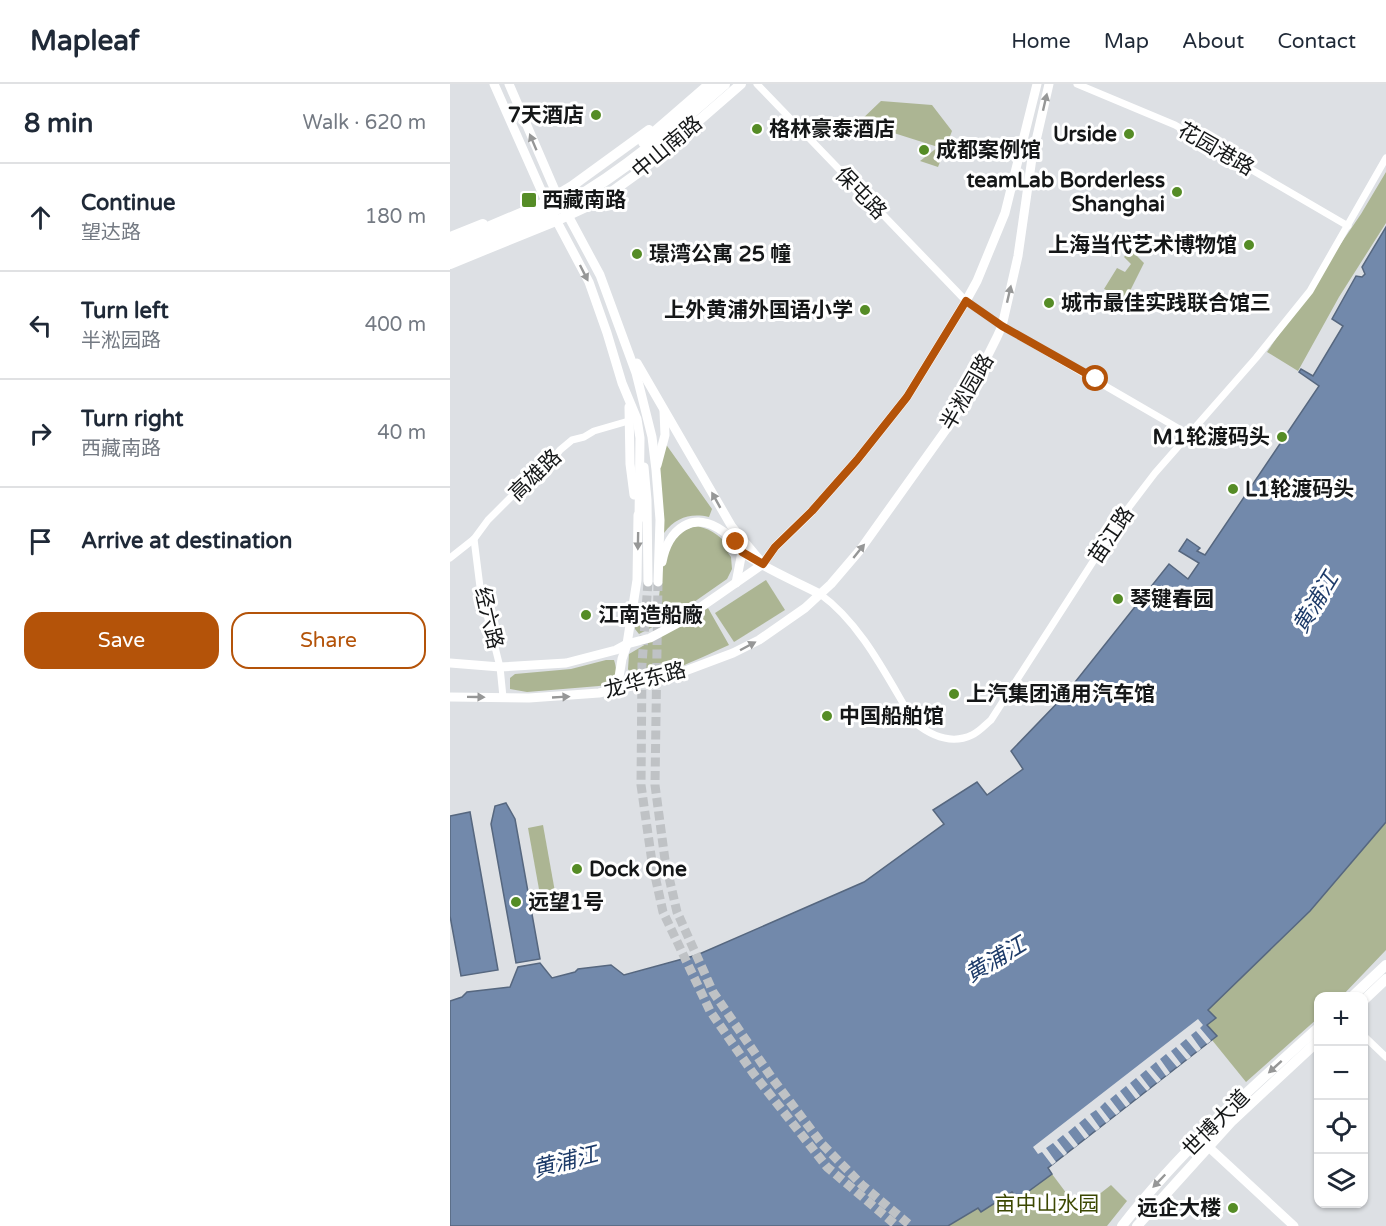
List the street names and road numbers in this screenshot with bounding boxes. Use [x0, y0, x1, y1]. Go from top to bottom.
street label: 中山南路 [627, 111, 708, 184]
street label: 花园港路 [1173, 118, 1258, 181]
street label: 保屯路 [830, 162, 892, 225]
street label: 半淞园路 [936, 350, 999, 435]
street label: 高雄路 [504, 444, 567, 506]
street label: 苗江路 [1083, 502, 1139, 568]
street label: 经六路 [469, 585, 508, 652]
street label: 龙华东路 [601, 658, 689, 703]
street label: 世博大道 [1178, 1085, 1255, 1162]

